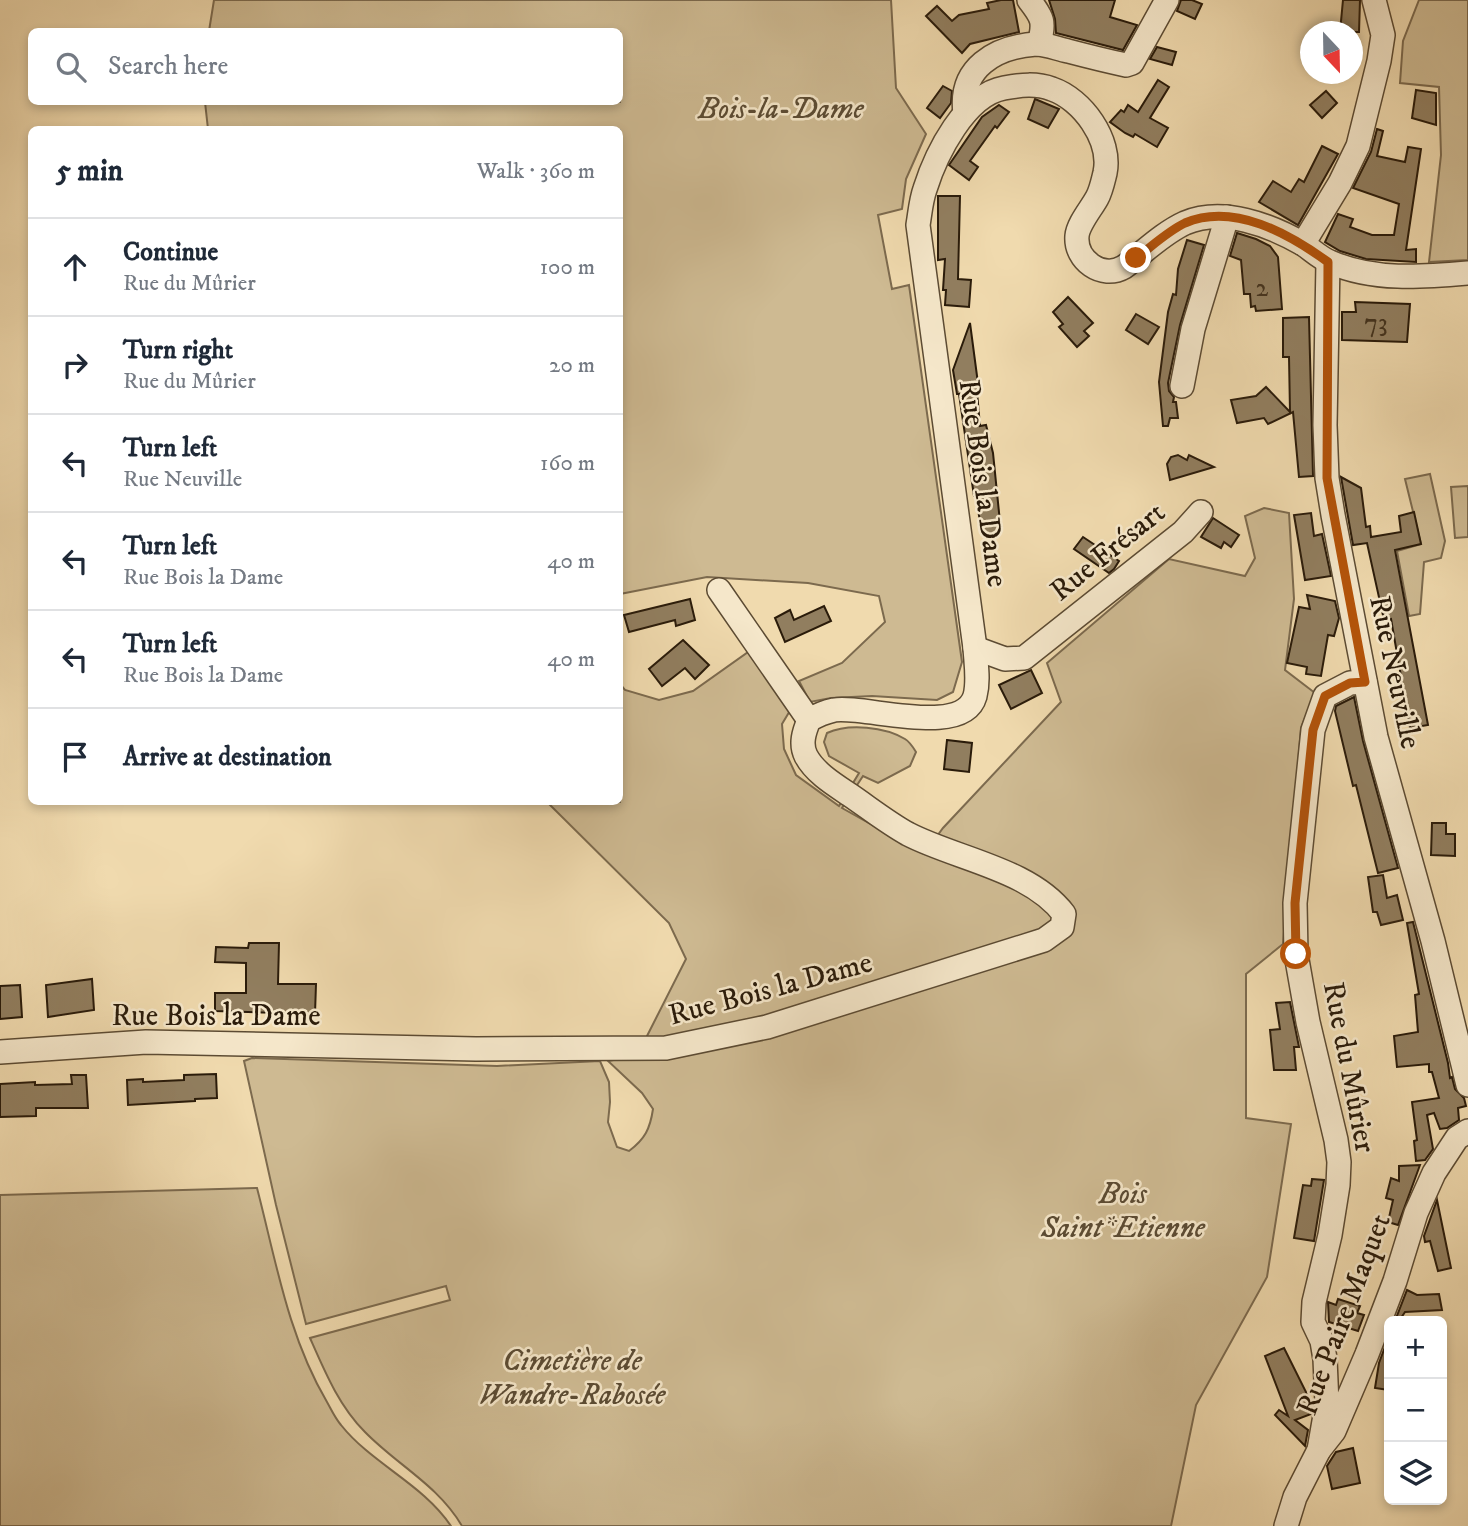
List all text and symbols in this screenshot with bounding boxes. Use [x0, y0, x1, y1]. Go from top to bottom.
north arrow [1300, 21, 1363, 84]
search box [28, 28, 623, 105]
icon: search [52, 48, 90, 86]
text: Search here [108, 50, 228, 83]
park label: Bois-la-Dame [697, 91, 865, 128]
text: 5 min [56, 153, 123, 190]
text: Walk · 360 m [477, 157, 595, 186]
text: Continue [123, 236, 218, 269]
route end [1120, 242, 1151, 273]
icon: ahead [56, 248, 94, 286]
text: 100 m [540, 253, 595, 282]
text: Rue du Mûrier [123, 269, 256, 298]
house number: 2 [1256, 272, 1269, 305]
house number: 73 [1364, 307, 1388, 340]
text: Turn right [123, 334, 233, 367]
icon: right [56, 346, 94, 384]
text: 20 m [549, 351, 595, 380]
text: Rue du Mûrier [123, 367, 256, 396]
street label: Rue Bois la Dame [950, 377, 1015, 589]
text: Turn left [123, 432, 217, 465]
icon: left [56, 444, 94, 482]
text: 160 m [540, 449, 595, 478]
text: Rue Neuville [123, 465, 242, 494]
street label: Rue Frésart [1043, 495, 1173, 610]
text: Turn left [123, 530, 217, 563]
icon: left [56, 542, 94, 580]
text: 40 m [547, 547, 595, 576]
text: Rue Bois la Dame [123, 563, 283, 592]
street label: Rue Neuville [1360, 592, 1429, 752]
text: Turn left [123, 628, 217, 661]
icon: left [56, 640, 94, 678]
text: 40 m [547, 645, 595, 674]
text: Rue Bois la Dame [123, 661, 283, 690]
icon: arrive [56, 738, 94, 776]
text: Arrive at destination [123, 741, 332, 774]
route start [1280, 938, 1311, 969]
street label: Rue Bois la Dame [665, 945, 876, 1034]
street label: Rue du Mûrier [1314, 979, 1383, 1156]
street label: Rue Bois la Dame [111, 998, 321, 1035]
park label: Bois Saint*Etienne [1040, 1176, 1206, 1247]
street label: Rue Paire Maquet [1289, 1209, 1400, 1420]
map controls [1384, 1316, 1447, 1505]
button: + [1384, 1316, 1447, 1379]
park label: Cimetière de Wandre-Rabosée [478, 1343, 666, 1414]
button: − [1384, 1379, 1447, 1442]
button: layers [1384, 1442, 1447, 1505]

